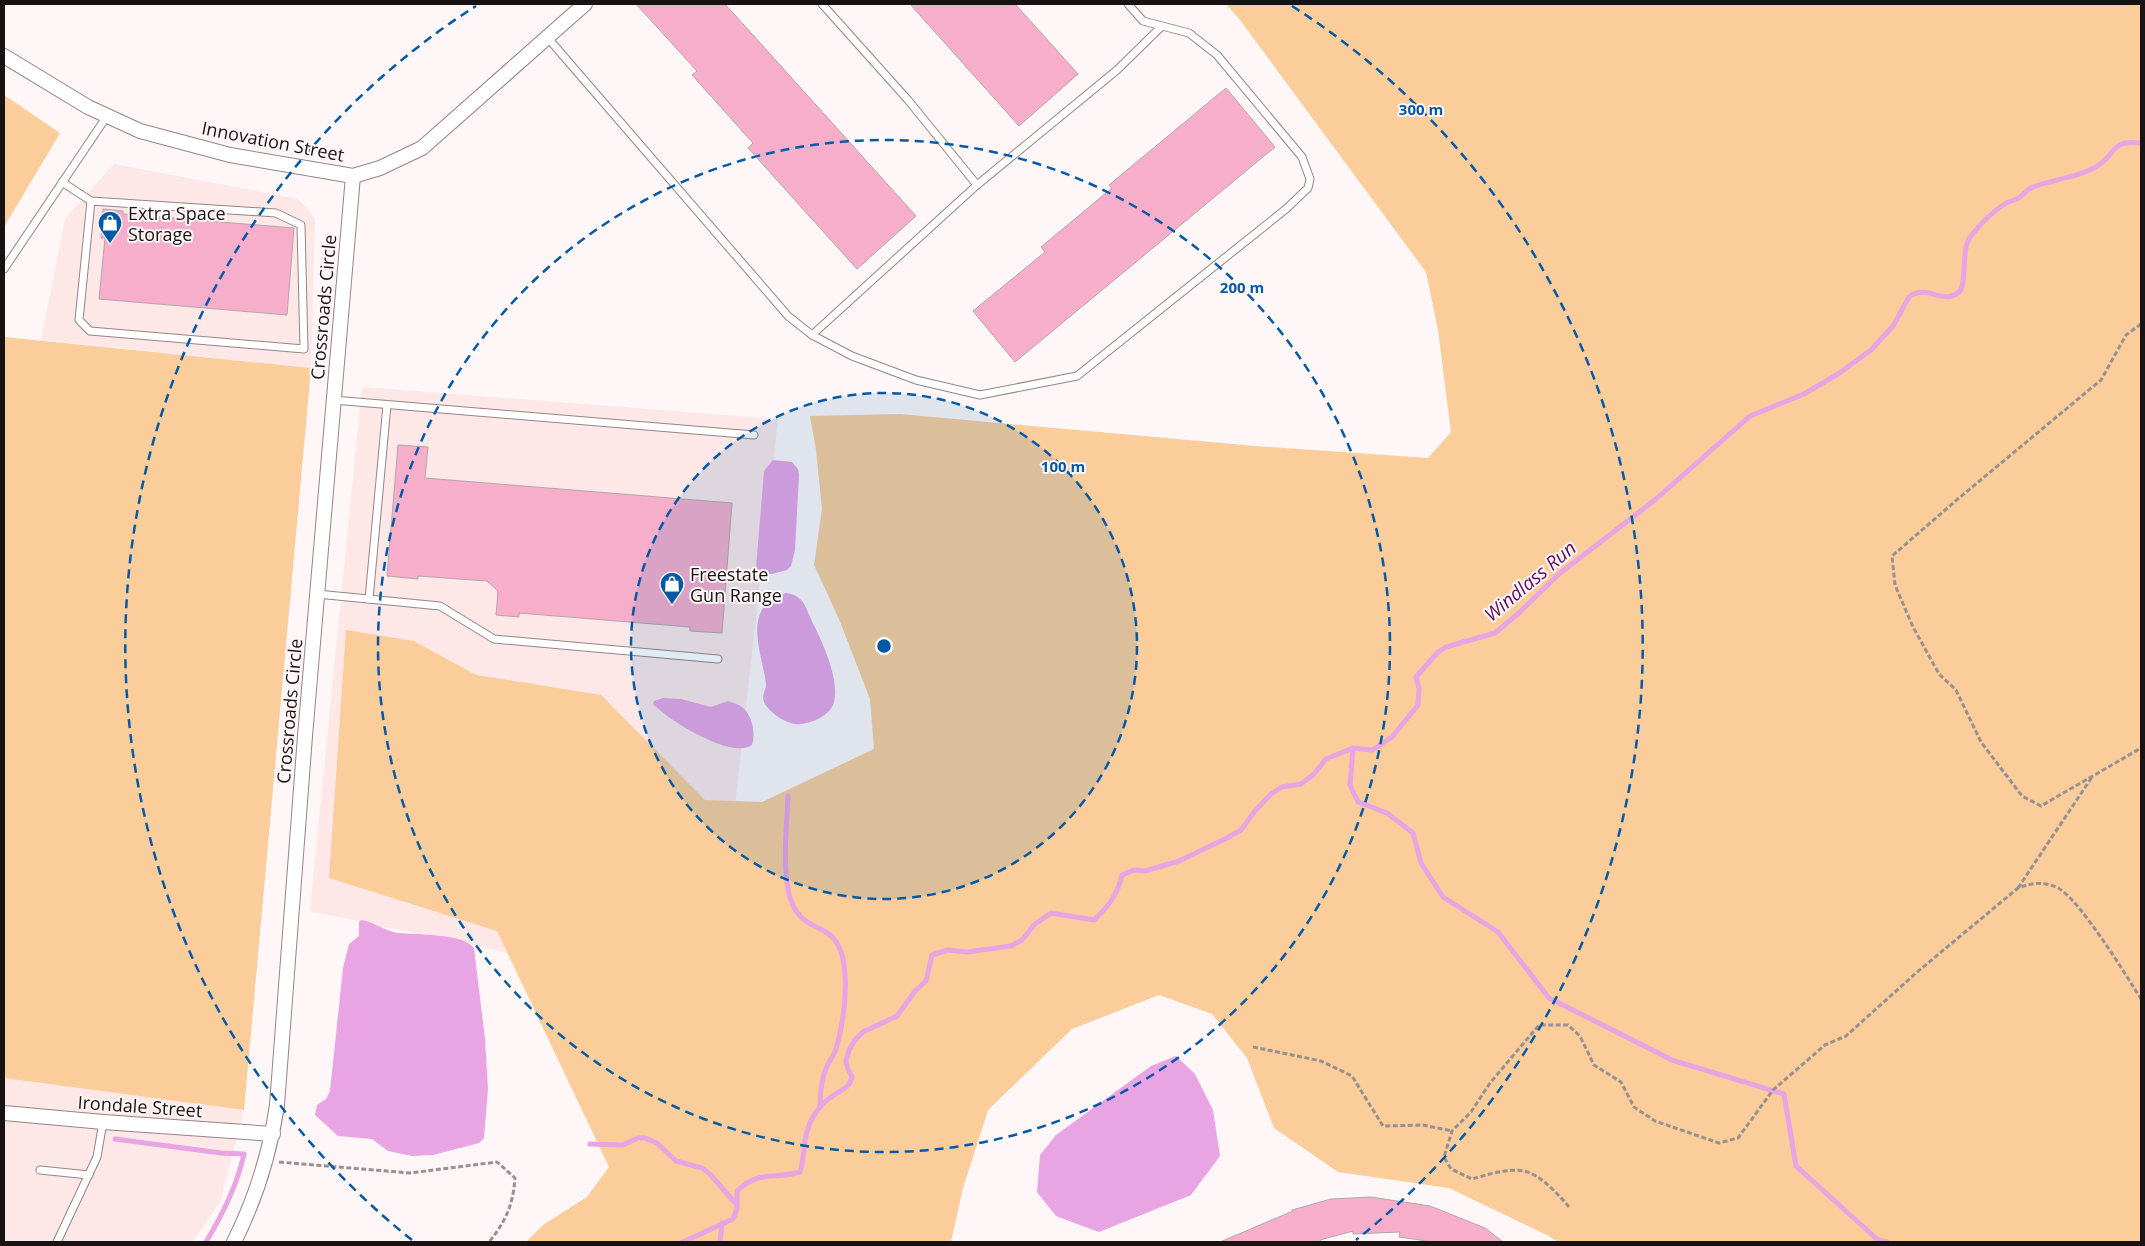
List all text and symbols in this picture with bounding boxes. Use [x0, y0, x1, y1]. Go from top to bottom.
text: 300 m [1399, 99, 1443, 119]
street label: Innovation Street [200, 115, 346, 167]
place label: Extra Space Storage [128, 201, 226, 246]
shop icon: Extra Space Storage [97, 210, 123, 244]
street label: Crossroads Circle [305, 233, 341, 381]
text: 200 m [1220, 277, 1264, 297]
text: 100 m [1041, 456, 1085, 476]
water label: Windlass Run [1479, 535, 1581, 627]
place label: Freestate Gun Range [690, 562, 782, 607]
shop icon: Freestate Gun Range [659, 571, 685, 605]
street label: Crossroads Circle [271, 637, 307, 785]
centre of rings [875, 637, 893, 655]
street label: Irondale Street [77, 1090, 203, 1122]

